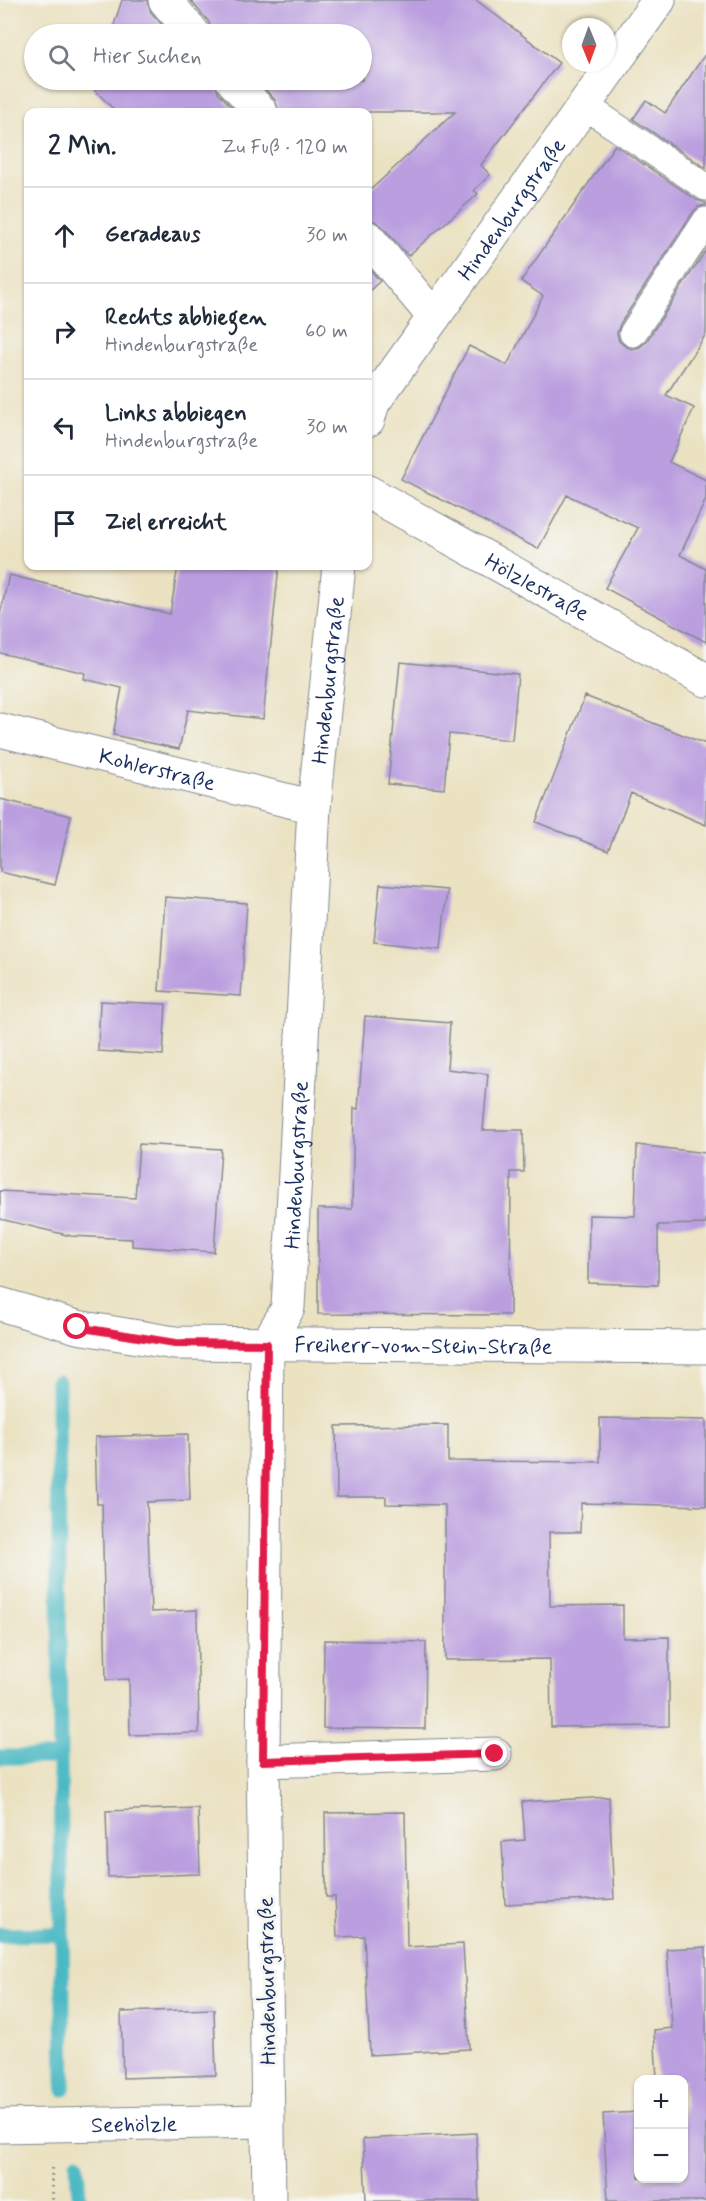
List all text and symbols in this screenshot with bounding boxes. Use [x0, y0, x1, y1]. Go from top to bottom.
north arrow [562, 18, 616, 72]
search box [24, 24, 372, 90]
icon: search [45, 41, 78, 74]
text: Hier suchen [93, 43, 202, 71]
text: 2 Min. [48, 130, 116, 164]
street label: Hindenburgstraße [452, 133, 573, 287]
text: Zu Fuß · 120 m [221, 134, 348, 161]
icon: ahead [48, 219, 81, 252]
text: Geradeaus [105, 221, 200, 249]
text: 30 m [306, 222, 348, 249]
text: Rechts abbiegen [105, 304, 266, 332]
icon: right [48, 315, 81, 348]
text: 60 m [305, 318, 348, 345]
text: Hindenburgstraße [105, 332, 258, 359]
text: Links abbiegen [105, 400, 247, 428]
icon: left [48, 411, 81, 444]
text: 30 m [306, 414, 348, 441]
text: Hindenburgstraße [105, 428, 258, 455]
icon: arrive [48, 507, 81, 540]
text: Ziel erreicht [105, 509, 227, 537]
street label: Hölzlestraße [479, 548, 594, 628]
street label: Hindenburgstraße [307, 595, 352, 766]
street label: Kohlerstraße [96, 743, 218, 798]
street label: Hindenburgstraße [279, 1080, 316, 1250]
route start [63, 1313, 89, 1339]
street label: Freiherr-vom-Stein-Straße [294, 1332, 553, 1362]
route end [481, 1740, 507, 1766]
street label: Hindenburgstraße [253, 1896, 284, 2065]
map controls [634, 2075, 688, 2183]
button: + [634, 2075, 688, 2129]
street label: Seehölzle [91, 2111, 178, 2140]
button: − [634, 2129, 688, 2183]

